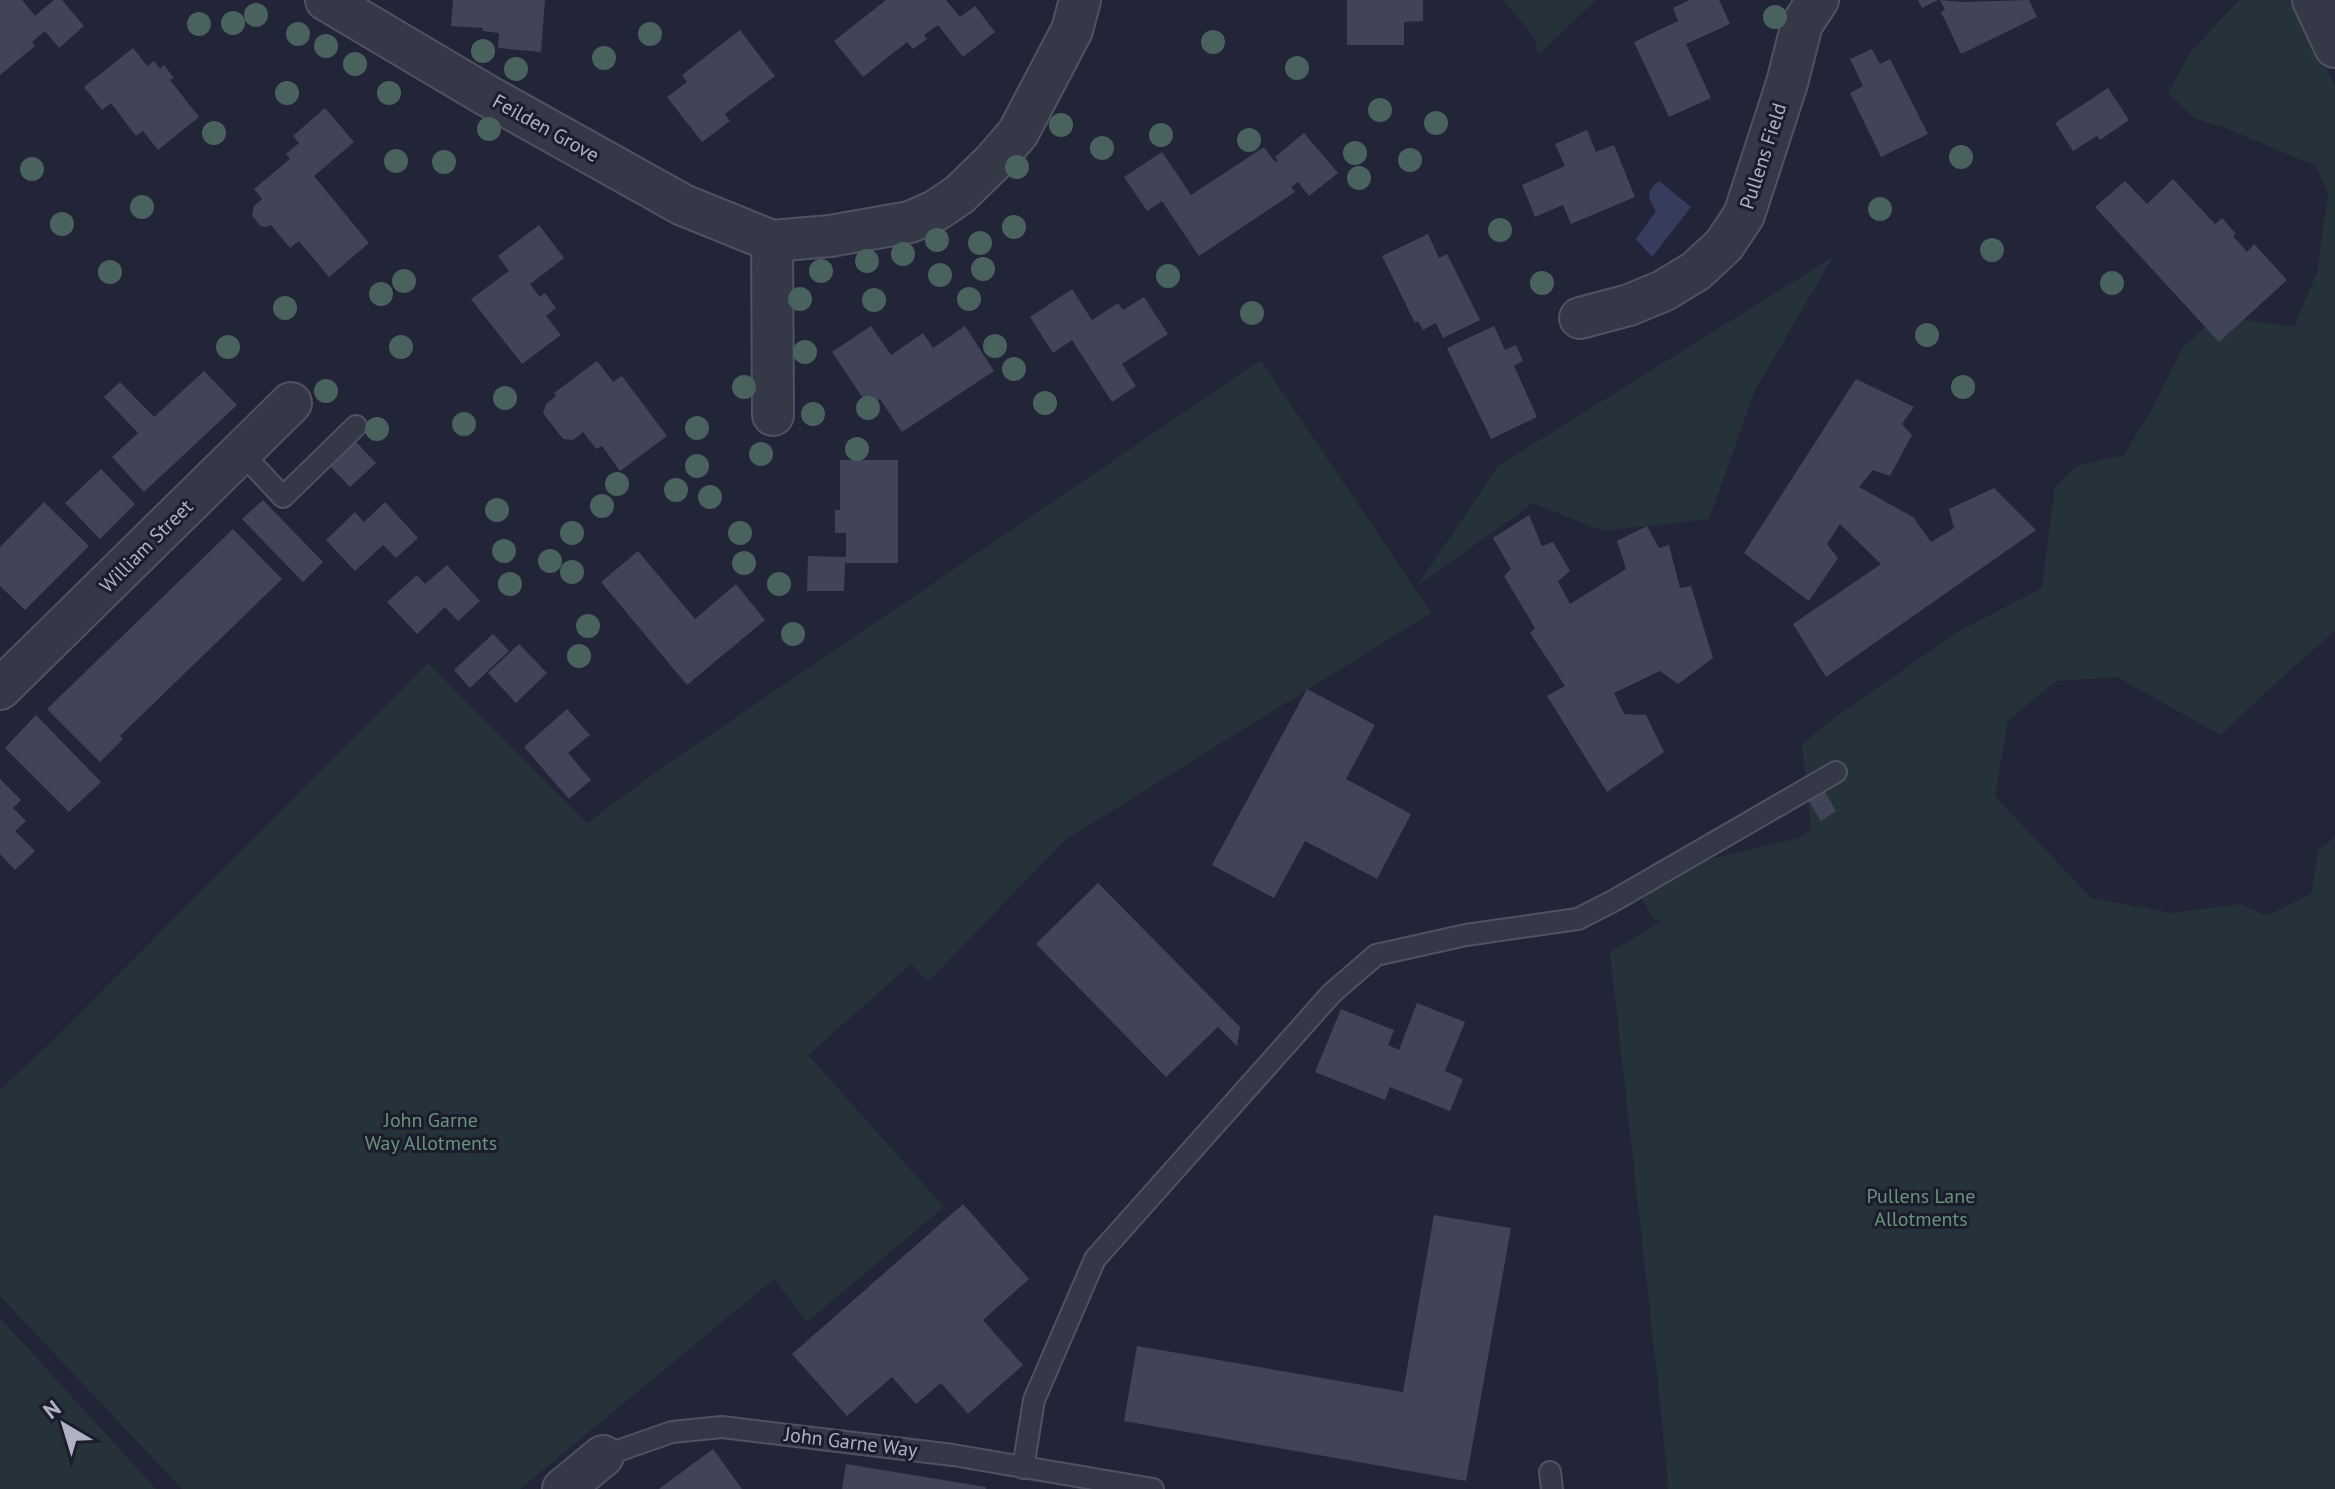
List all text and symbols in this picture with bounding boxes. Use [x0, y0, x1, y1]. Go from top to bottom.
street label: Feilden Grove [488, 88, 604, 168]
street label: Pullens Field [1734, 100, 1792, 212]
street label: William Street [94, 494, 198, 598]
park label: John Garne Way Allotments [365, 1107, 497, 1156]
park label: Pullens Lane Allotments [1867, 1183, 1975, 1232]
north arrow [24, 1385, 104, 1465]
text: N [37, 1394, 66, 1425]
street label: John Garne Way [782, 1421, 920, 1463]

